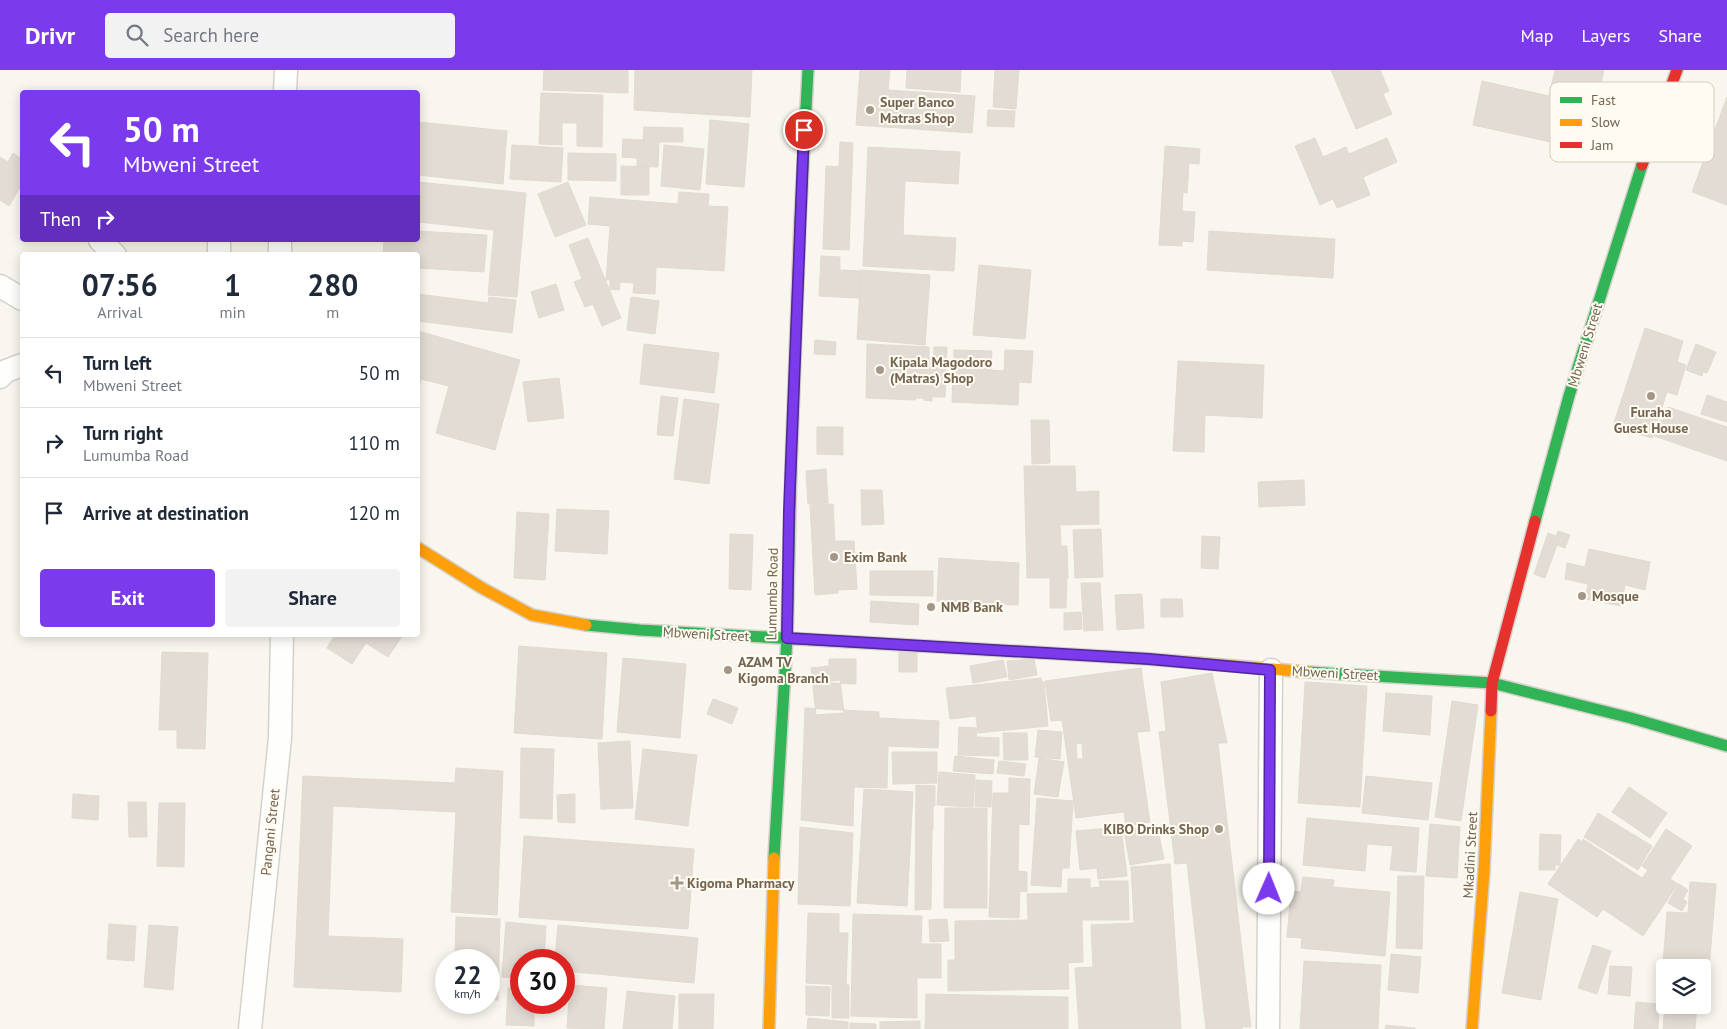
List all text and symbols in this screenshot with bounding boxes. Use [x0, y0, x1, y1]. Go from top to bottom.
search box [105, 13, 455, 58]
text: Drivr [25, 20, 75, 51]
icon: search [123, 21, 151, 49]
text: Search here [163, 23, 259, 47]
text: Map [1521, 24, 1553, 47]
text: Layers [1581, 24, 1630, 47]
text: Share [1658, 24, 1702, 47]
legend [1550, 82, 1714, 162]
text: Fast [1591, 91, 1616, 109]
place label: Super Banco Matras Shop [880, 93, 955, 127]
marker: Super Banco Matras Shop [864, 104, 876, 116]
text: 50 m [123, 106, 200, 152]
pin [783, 109, 825, 151]
icon: left [40, 110, 105, 175]
text: Slow [1591, 113, 1621, 131]
icon: arrive [790, 116, 818, 144]
text: Jam [1590, 136, 1613, 154]
text: Mbweni Street [123, 150, 259, 178]
icon: right [91, 205, 119, 233]
text: Then [40, 207, 81, 231]
text: 07:56 [82, 265, 158, 304]
text: 1 [224, 265, 241, 304]
text: 280 [307, 265, 358, 304]
street label: Mbweni Street [1564, 301, 1606, 389]
text: Arrival [97, 302, 142, 322]
text: min [220, 302, 246, 322]
text: m [326, 302, 339, 322]
text: Turn left [83, 351, 152, 375]
place label: Kipala Magodoro (Matras) Shop [890, 353, 993, 387]
icon: left [40, 359, 68, 387]
text: 50 m [359, 361, 400, 385]
marker: Kipala Magodoro (Matras) Shop [874, 364, 886, 376]
text: Mbweni Street [83, 375, 182, 395]
marker: Furaha Guest House [1645, 390, 1657, 402]
place label: Furaha Guest House [1614, 403, 1688, 437]
text: Turn right [83, 421, 163, 445]
icon: right [40, 429, 68, 457]
text: 110 m [348, 431, 400, 455]
text: Lumumba Road [83, 445, 189, 465]
icon: arrive [40, 499, 68, 527]
text: Arrive at destination [83, 501, 249, 525]
text: 120 m [348, 501, 400, 525]
street label: Lumumba Road [762, 548, 782, 640]
place label: Exim Bank [844, 548, 907, 566]
marker: Exim Bank [828, 551, 840, 563]
button: Exit [40, 569, 215, 627]
button: Share [225, 569, 400, 627]
place label: Mosque [1592, 587, 1639, 605]
marker: Mosque [1576, 590, 1588, 602]
place label: NMB Bank [941, 598, 1003, 616]
marker: NMB Bank [925, 601, 937, 613]
street label: Mbweni Street [662, 623, 750, 645]
place label: AZAM TV Kigoma Branch [738, 653, 829, 687]
street label: Mbweni Street [1291, 662, 1379, 684]
marker: AZAM TV Kigoma Branch [722, 664, 734, 676]
street label: Pangani Street [256, 787, 284, 876]
street label: Mkadini Street [1459, 811, 1481, 899]
place label: KIBO Drinks Shop [1103, 820, 1209, 838]
marker: KIBO Drinks Shop [1213, 823, 1225, 835]
position arrow [1242, 862, 1294, 914]
place label: Kigoma Pharmacy [687, 874, 795, 892]
marker: Kigoma Pharmacy [671, 877, 683, 889]
speed limit sign: 30 [510, 949, 575, 1014]
text: 22 [453, 959, 482, 991]
map controls [1656, 959, 1711, 1014]
button: layers [1656, 959, 1711, 1014]
text: km/h [454, 986, 481, 1001]

